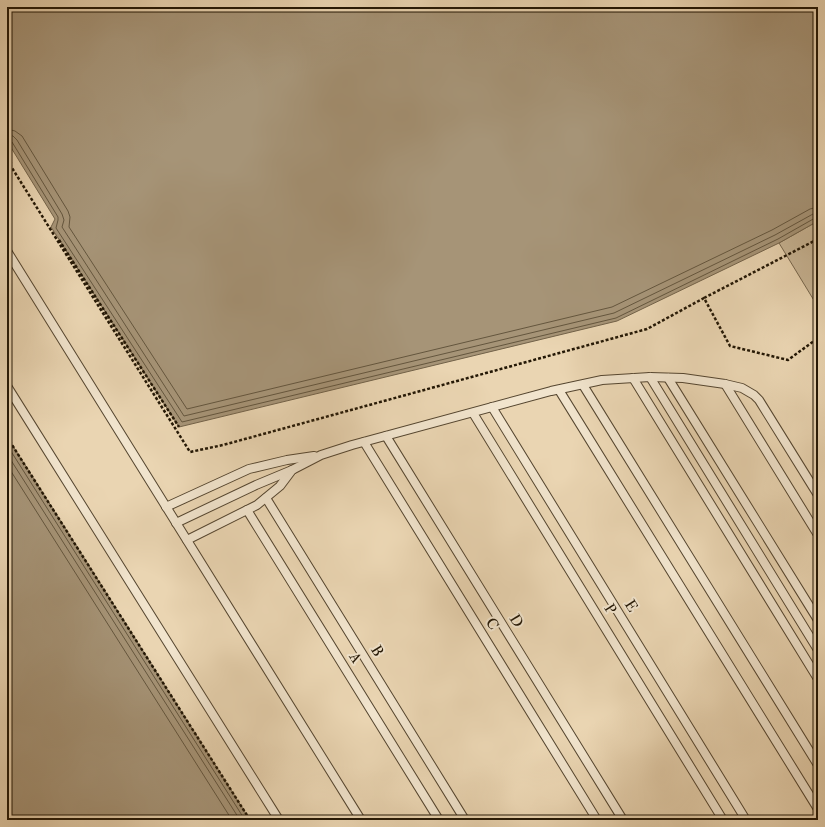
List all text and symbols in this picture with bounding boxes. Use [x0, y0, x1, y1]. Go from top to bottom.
street label: E [620, 596, 642, 616]
street label: P [600, 600, 620, 618]
street label: D [505, 611, 527, 631]
street label: C [481, 614, 503, 634]
street label: B [366, 642, 388, 660]
street label: A [344, 648, 366, 667]

